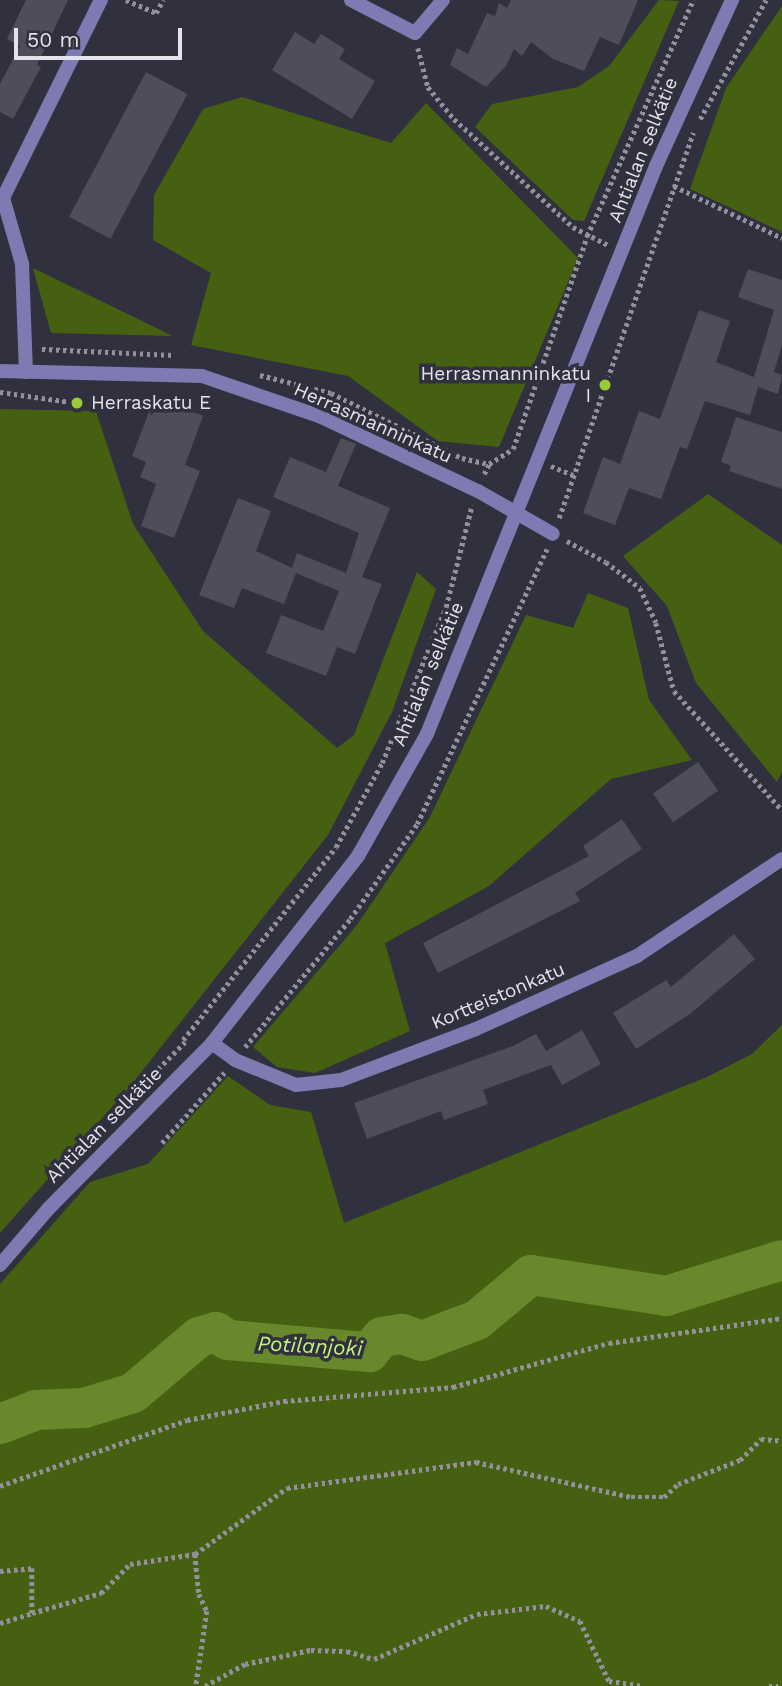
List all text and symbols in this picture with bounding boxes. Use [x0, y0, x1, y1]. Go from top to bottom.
scale bar [18, 14, 186, 58]
text: 50 m [27, 27, 79, 52]
street label: Ahtialan selkätie [603, 74, 683, 226]
place label: Herrasmanninkatu I [420, 363, 591, 407]
marker: Herrasmanninkatu I [597, 377, 613, 393]
street label: Herrasmanninkatu [290, 378, 456, 468]
place label: Herraskatu E [91, 392, 211, 414]
marker: Herraskatu E [69, 395, 85, 411]
street label: Ahtialan selkätie [387, 598, 469, 750]
street label: Kortteistonkatu [428, 958, 568, 1034]
street label: Ahtialan selkätie [41, 1062, 167, 1188]
water label: Potilanjoki [257, 1331, 363, 1361]

